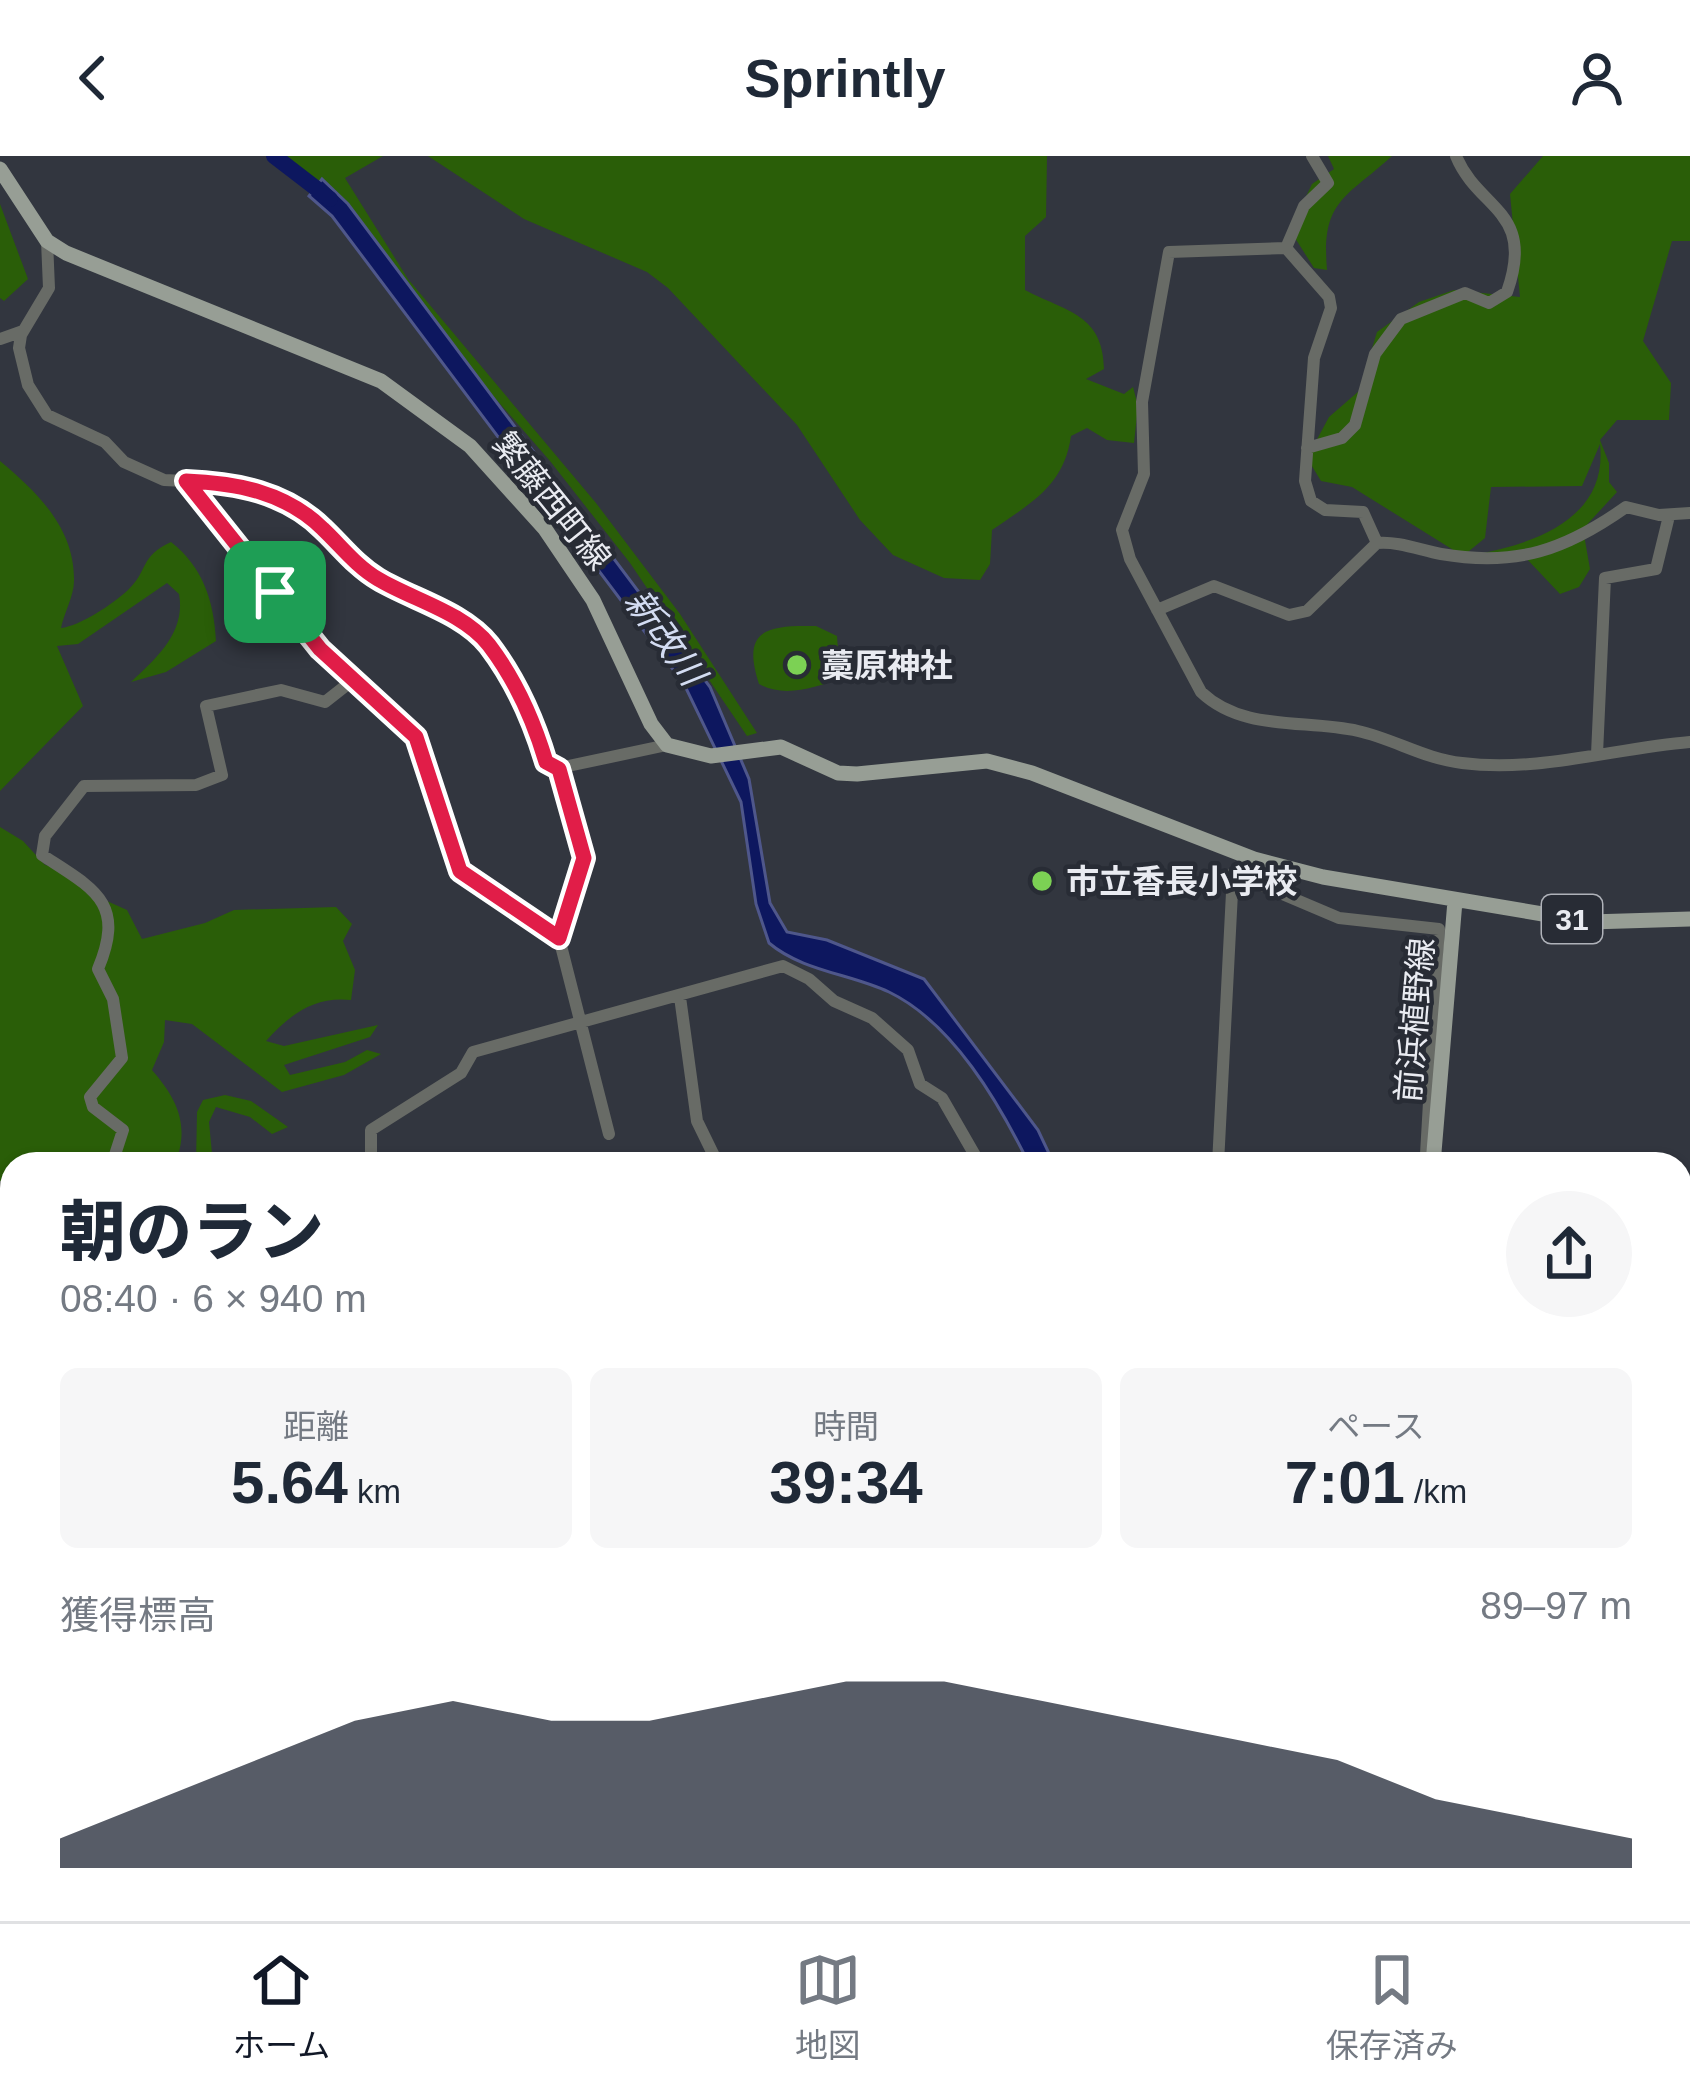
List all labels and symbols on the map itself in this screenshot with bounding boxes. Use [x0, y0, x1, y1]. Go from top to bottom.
street label: 繁藤西町線 [486, 425, 618, 577]
pin [224, 541, 326, 643]
water label: 新改川 [617, 581, 716, 696]
place label: 藁原神社 [821, 647, 953, 684]
marker: 藁原神社 [784, 652, 810, 678]
place label: 市立香長小学校 [1066, 863, 1297, 900]
marker: 市立香長小学校 [1029, 868, 1055, 894]
road number: 31 [1542, 895, 1602, 943]
street label: 前浜植野線 [1389, 936, 1441, 1104]

